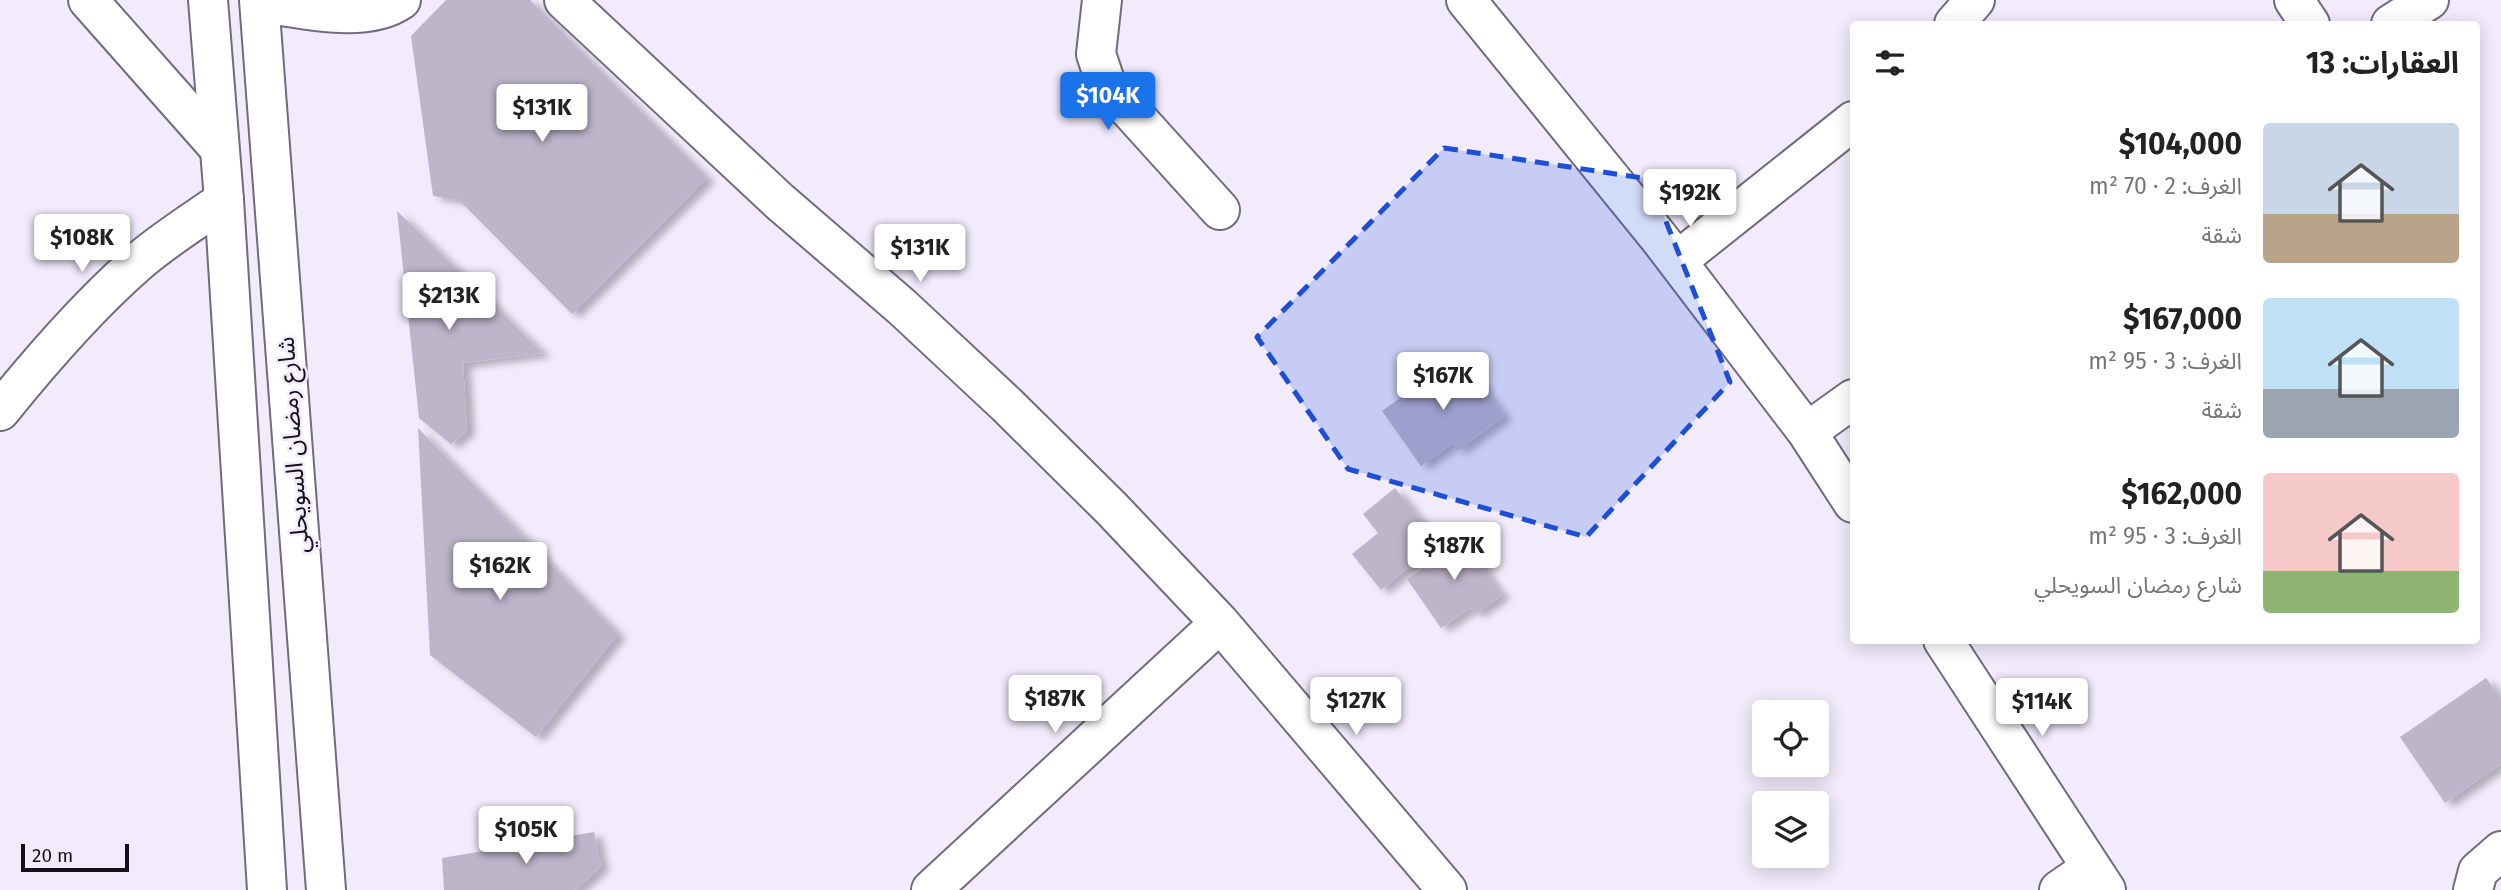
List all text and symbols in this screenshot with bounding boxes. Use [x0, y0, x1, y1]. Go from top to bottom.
icon: filters [1871, 44, 1909, 82]
text: العقارات: 13 [2306, 45, 2459, 81]
pin: $104K [1059, 72, 1157, 132]
text: $104K [1076, 81, 1140, 109]
pin: $131K [493, 85, 591, 144]
text: $131K [512, 93, 572, 121]
text: $104,000 [2119, 126, 2242, 162]
icon: home [2319, 151, 2403, 235]
pin: $192K [1641, 170, 1739, 229]
text: الغرف: 2 · 70 m² [2089, 172, 2242, 200]
text: $192K [1659, 178, 1721, 206]
pin: $108K [33, 215, 131, 274]
text: شقة [2201, 221, 2242, 249]
text: $108K [50, 223, 114, 251]
pin: $131K [871, 224, 969, 284]
text: $131K [890, 233, 950, 261]
pin: $213K [400, 272, 498, 332]
text: $213K [419, 281, 479, 309]
text: $167,000 [2123, 301, 2242, 337]
icon: home [2319, 326, 2403, 410]
street label: شارع رمضان السويحلي [271, 335, 319, 554]
text: الغرف: 3 · 95 m² [2088, 347, 2242, 375]
pin: $167K [1394, 352, 1492, 412]
text: $167K [1413, 361, 1473, 389]
text: شقة [2201, 396, 2242, 424]
text: $162,000 [2121, 476, 2242, 512]
icon: home [2319, 501, 2403, 585]
pin: $187K [1405, 522, 1503, 582]
text: الغرف: 3 · 95 m² [2088, 522, 2242, 550]
text: $187K [1424, 531, 1484, 559]
pin: $162K [451, 542, 549, 602]
text: $162K [469, 551, 531, 579]
text: شارع رمضان السويحلي [2034, 571, 2242, 599]
pin: $187K [1006, 676, 1104, 735]
pin: $127K [1307, 678, 1405, 737]
pin: $114K [1993, 678, 2091, 738]
text: $187K [1025, 684, 1085, 712]
text: $127K [1326, 686, 1386, 714]
text: $114K [2012, 687, 2072, 715]
map controls [1752, 700, 1829, 868]
button: locate [1752, 700, 1829, 777]
button: layers [1752, 791, 1829, 868]
pin: $105K [477, 806, 575, 866]
text: $105K [495, 815, 557, 843]
scale bar [21, 841, 130, 873]
text: 20 m [32, 844, 73, 867]

